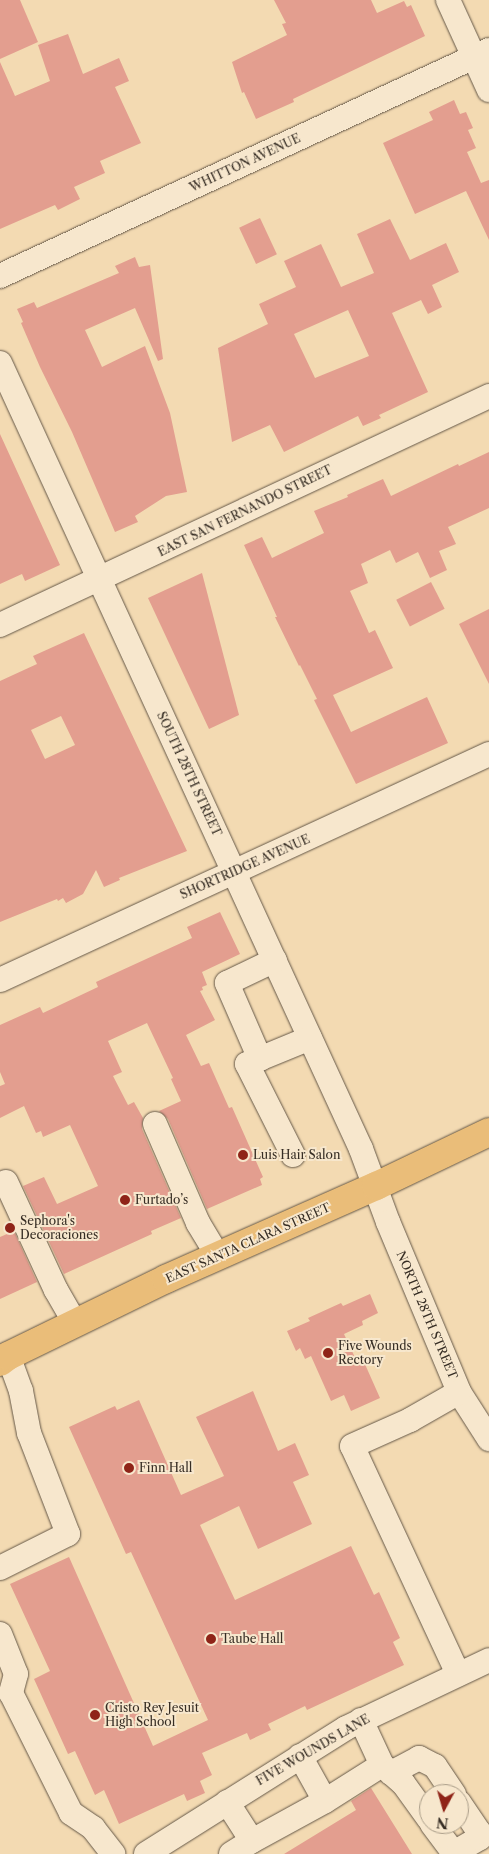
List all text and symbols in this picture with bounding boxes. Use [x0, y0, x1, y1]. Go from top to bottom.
street label: WHITTON AVENUE [187, 131, 303, 195]
street label: EAST SAN FERNANDO STREET [155, 462, 335, 560]
street label: SOUTH 28TH STREET [154, 709, 224, 839]
street label: SHORTRIDGE AVENUE [178, 832, 312, 902]
place label: Luis Hair Salon [253, 1148, 341, 1162]
marker: Luis Hair Salon [237, 1149, 249, 1161]
place label: Furtado’s [135, 1193, 188, 1207]
marker: Furtado’s [119, 1194, 131, 1206]
street label: EAST SANTA CLARA STREET [163, 1200, 333, 1286]
place label: Sephora's Decoraciones [20, 1214, 98, 1242]
marker: Sephora's Decoraciones [4, 1222, 16, 1234]
street label: NORTH 28TH STREET [393, 1249, 461, 1381]
place label: Five Wounds Rectory [338, 1339, 412, 1367]
marker: Five Wounds Rectory [322, 1347, 334, 1359]
place label: Finn Hall [139, 1461, 192, 1475]
marker: Finn Hall [123, 1462, 135, 1474]
place label: Taube Hall [221, 1632, 283, 1646]
marker: Taube Hall [205, 1633, 217, 1645]
place label: Cristo Rey Jesuit High School [105, 1701, 199, 1729]
marker: Cristo Rey Jesuit High School [89, 1709, 101, 1721]
street label: FIVE WOUNDS LANE [253, 1711, 373, 1789]
north arrow [419, 1784, 469, 1834]
text: N [436, 1813, 450, 1833]

